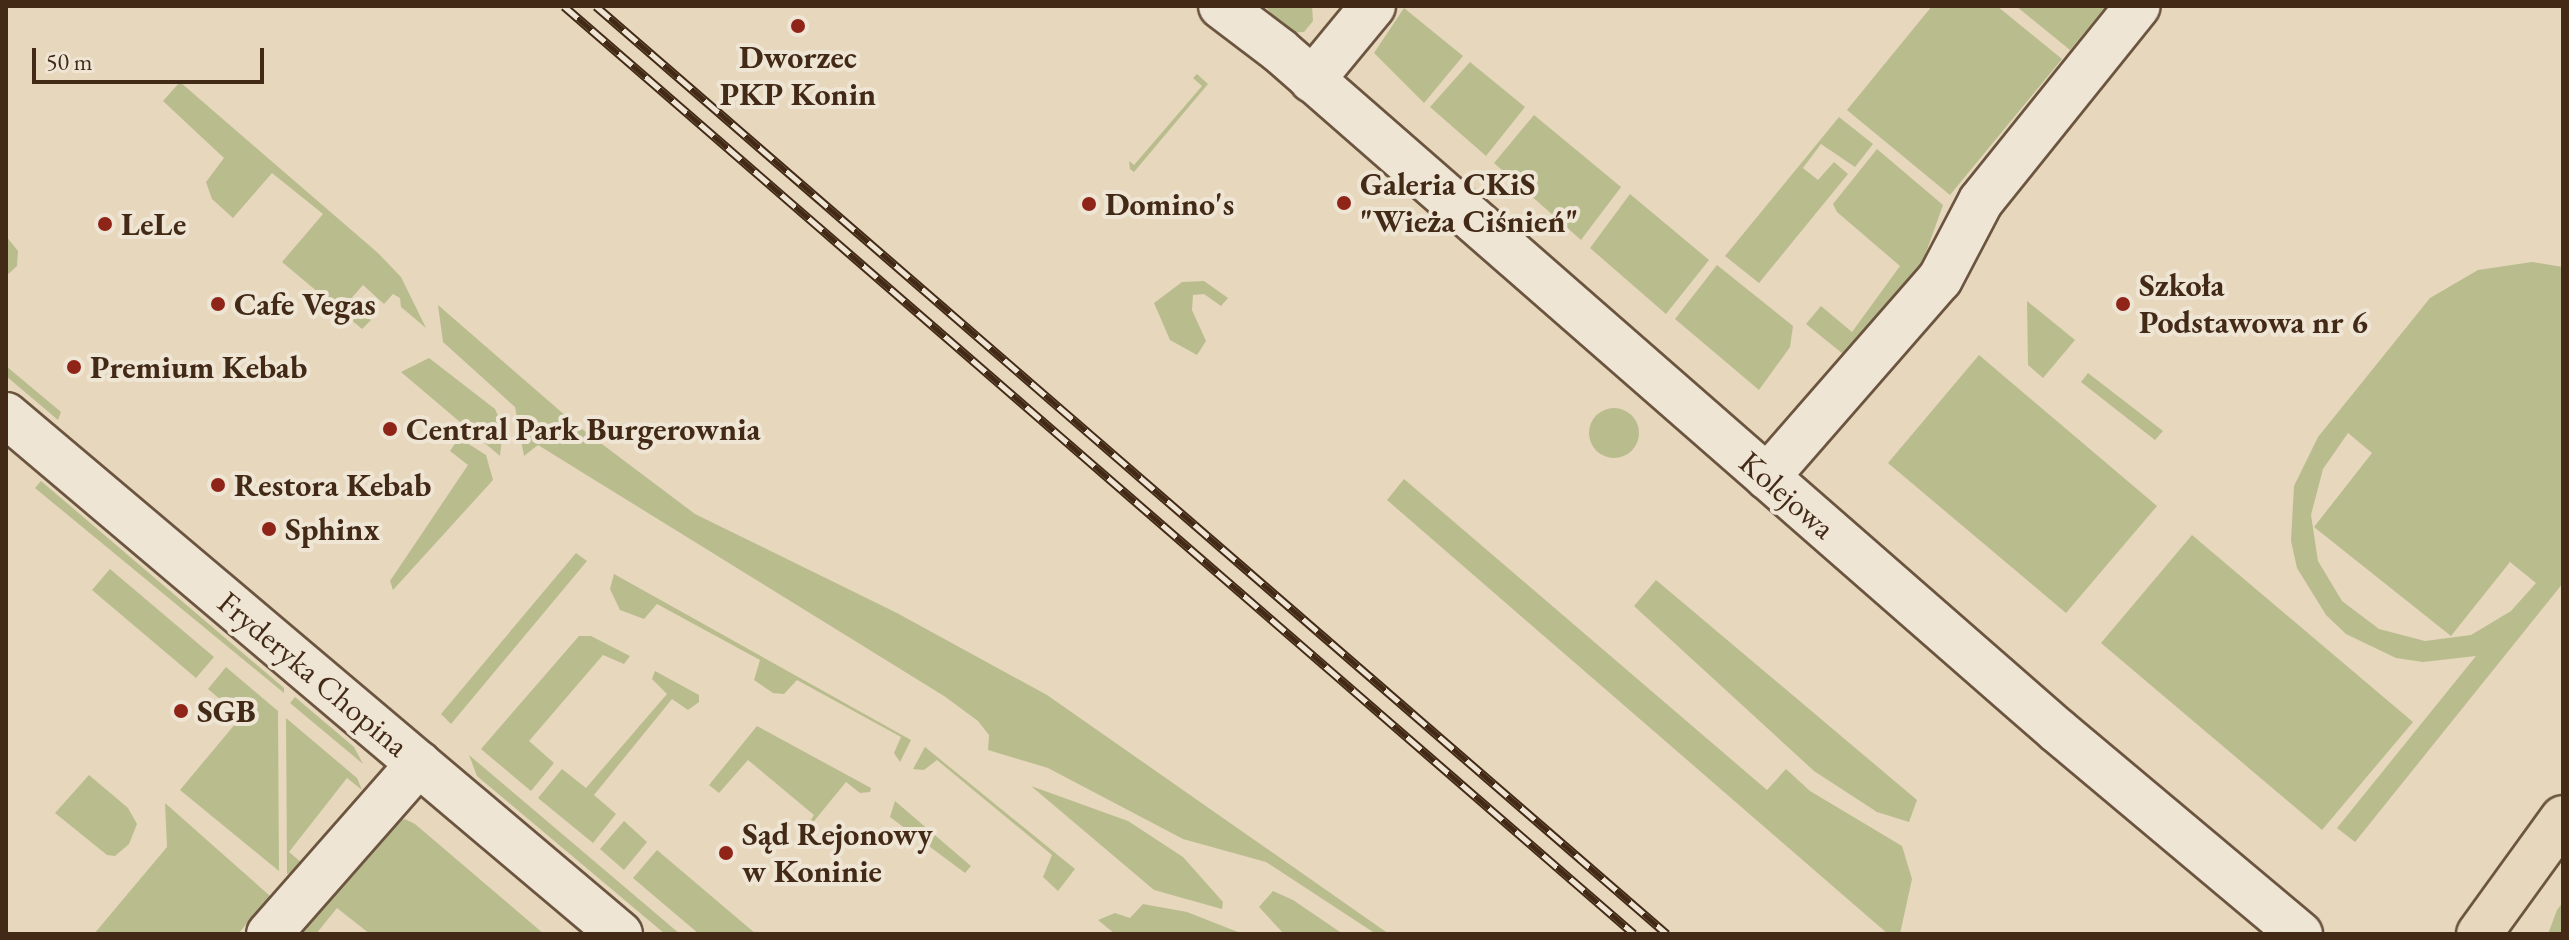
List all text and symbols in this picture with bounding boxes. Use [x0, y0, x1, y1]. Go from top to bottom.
marker: Dworzec PKP Konin [789, 17, 807, 35]
scale bar [36, 32, 268, 82]
place label: Dworzec PKP Konin [720, 39, 876, 114]
text: 50 m [46, 46, 93, 77]
place label: Galeria CKiS "Wieża Ciśnień" [1360, 166, 1578, 241]
place label: Domino's [1105, 185, 1234, 223]
marker: Galeria CKiS "Wieża Ciśnień" [1335, 194, 1353, 212]
marker: Domino's [1080, 195, 1098, 213]
place label: LeLe [121, 205, 186, 243]
marker: LeLe [96, 215, 114, 233]
place label: Szkoła Podstawowa nr 6 [2139, 267, 2368, 342]
place label: Cafe Vegas [234, 285, 376, 323]
marker: Cafe Vegas [209, 295, 227, 313]
marker: Szkoła Podstawowa nr 6 [2114, 295, 2132, 313]
place label: Premium Kebab [90, 348, 307, 386]
marker: Premium Kebab [65, 358, 83, 376]
place label: Central Park Burgerownia [406, 410, 761, 448]
marker: Central Park Burgerownia [381, 420, 399, 438]
street label: Kolejowa [1731, 443, 1843, 547]
place label: Restora Kebab [234, 466, 431, 504]
marker: Restora Kebab [209, 476, 227, 494]
place label: Sphinx [285, 510, 380, 548]
marker: Sphinx [260, 520, 278, 538]
street label: Fryderyka Chopina [210, 583, 416, 765]
place label: SGB [197, 692, 256, 730]
marker: SGB [172, 702, 190, 720]
place label: Sąd Rejonowy w Koninie [742, 816, 933, 891]
marker: Sąd Rejonowy w Koninie [717, 844, 735, 862]

